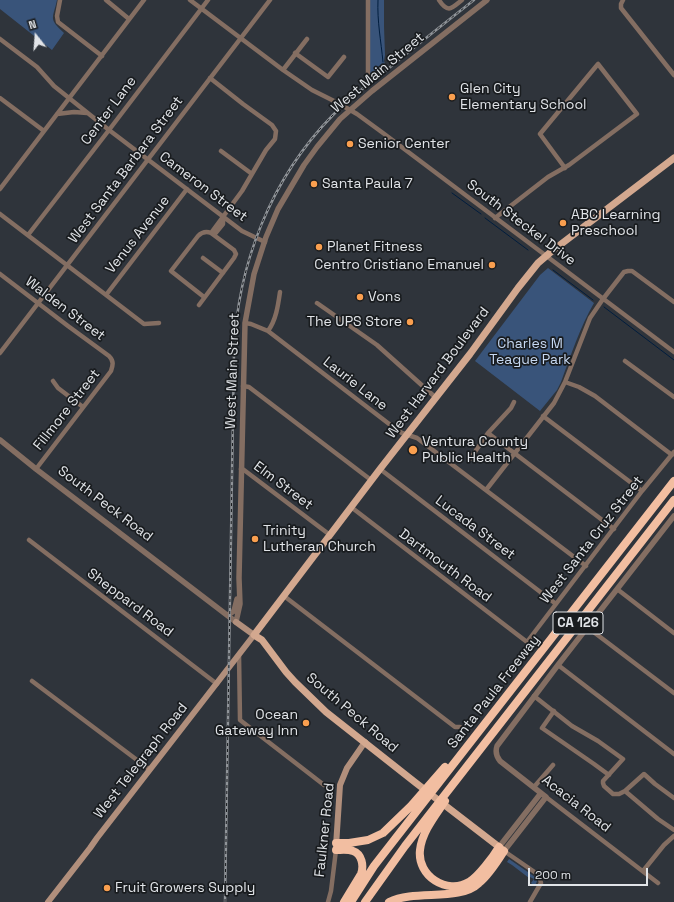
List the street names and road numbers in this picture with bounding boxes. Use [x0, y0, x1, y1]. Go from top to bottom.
street label: West Main Street [328, 29, 428, 117]
street label: Center Lane [78, 73, 140, 149]
street label: West Santa Barbara Street [65, 93, 187, 247]
street label: Cameron Street [156, 148, 250, 226]
street label: South Steckel Drive [463, 177, 579, 269]
street label: Venus Avenue [102, 193, 174, 277]
street label: Walden Street [22, 273, 108, 345]
street label: West Harvard Boulevard [383, 304, 493, 442]
street label: West Main Street [223, 313, 243, 429]
street label: Laurie Lane [319, 354, 391, 414]
street label: Fillmore Street [30, 366, 104, 454]
street label: Elm Street [250, 458, 316, 514]
street label: South Peck Road [54, 463, 156, 545]
street label: West Santa Cruz Street [537, 473, 647, 607]
street label: Lucada Street [432, 492, 518, 564]
street label: Dartmouth Road [396, 526, 494, 606]
street label: Sheppard Road [84, 565, 176, 641]
road number: CA 126 [553, 612, 603, 634]
street label: Santa Paula Freeway [444, 632, 544, 752]
street label: South Peck Road [303, 670, 401, 756]
street label: West Telegraph Road [91, 700, 191, 822]
street label: Acacia Road [538, 772, 614, 836]
street label: Faulkner Road [312, 782, 338, 878]

